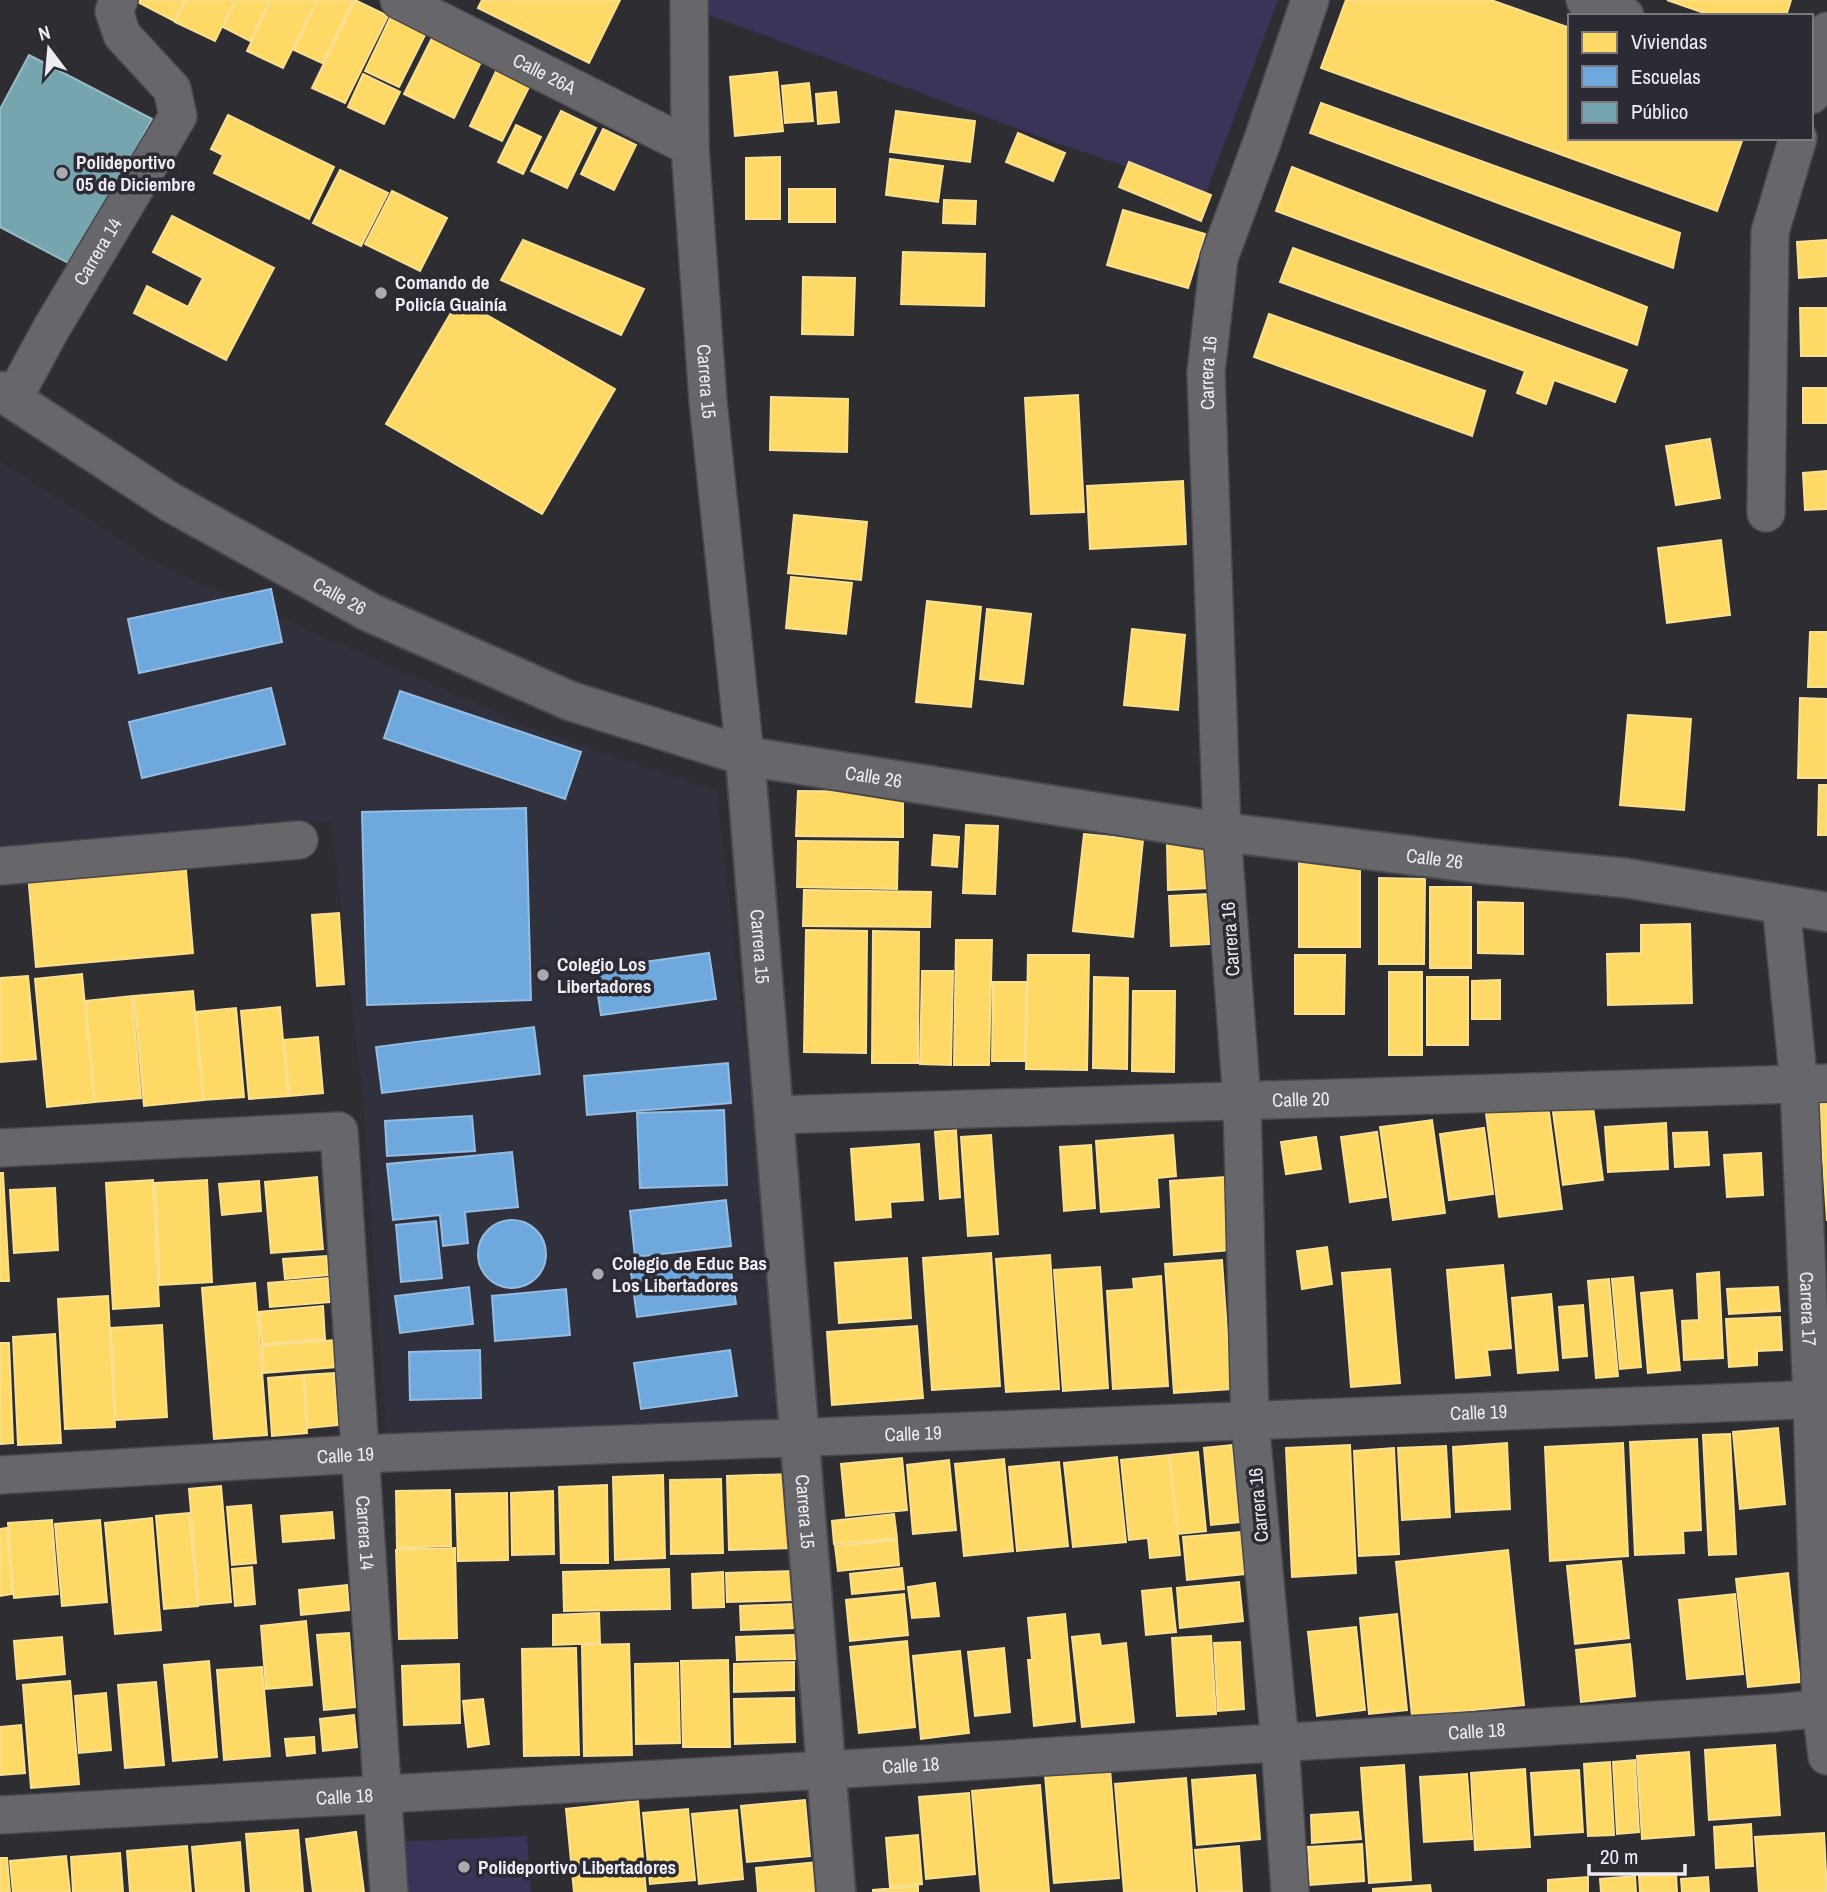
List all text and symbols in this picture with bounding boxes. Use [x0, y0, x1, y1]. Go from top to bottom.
north arrow [14, 14, 84, 84]
legend [1568, 14, 1813, 140]
text: N [35, 19, 53, 47]
text: Viviendas [1631, 27, 1707, 56]
street label: Calle 26A [508, 47, 581, 101]
text: Escuelas [1631, 62, 1701, 91]
text: Público [1631, 97, 1688, 126]
place label: Polideportivo 05 de Diciembre [76, 149, 196, 197]
marker: Polideportivo 05 de Diciembre [54, 165, 70, 181]
street label: Carrera 14 [67, 212, 128, 290]
place label: Comando de Policía Guainía [395, 269, 507, 317]
marker: Comando de Policía Guainía [373, 285, 389, 301]
street label: Carrera 16 [1193, 334, 1223, 411]
street label: Carrera 15 [691, 343, 723, 420]
street label: Calle 26 [308, 571, 371, 621]
street label: Calle 26 [843, 759, 904, 794]
street label: Calle 26 [1405, 842, 1465, 875]
street label: Carrera 16 [1214, 901, 1246, 977]
street label: Carrera 15 [744, 908, 776, 985]
place label: Colegio Los Libertadores [557, 951, 651, 999]
marker: Colegio Los Libertadores [535, 967, 551, 983]
street label: Calle 20 [1272, 1085, 1330, 1113]
place label: Colegio de Educ Bas Los Libertadores [612, 1250, 767, 1298]
marker: Colegio de Educ Bas Los Libertadores [590, 1266, 606, 1282]
street label: Carrera 17 [1794, 1271, 1823, 1347]
street label: Calle 19 [1450, 1398, 1508, 1426]
street label: Calle 19 [884, 1419, 942, 1447]
street label: Calle 19 [316, 1440, 374, 1469]
street label: Carrera 16 [1242, 1467, 1274, 1543]
street label: Carrera 15 [790, 1473, 821, 1550]
street label: Carrera 14 [350, 1495, 381, 1571]
street label: Calle 18 [1447, 1716, 1506, 1746]
street label: Calle 18 [881, 1750, 940, 1780]
street label: Calle 18 [315, 1782, 374, 1811]
scale bar [1589, 1832, 1685, 1876]
text: 20 m [1600, 1842, 1638, 1871]
place label: Polideportivo Libertadores [478, 1854, 676, 1880]
marker: Polideportivo Libertadores [456, 1859, 472, 1875]

